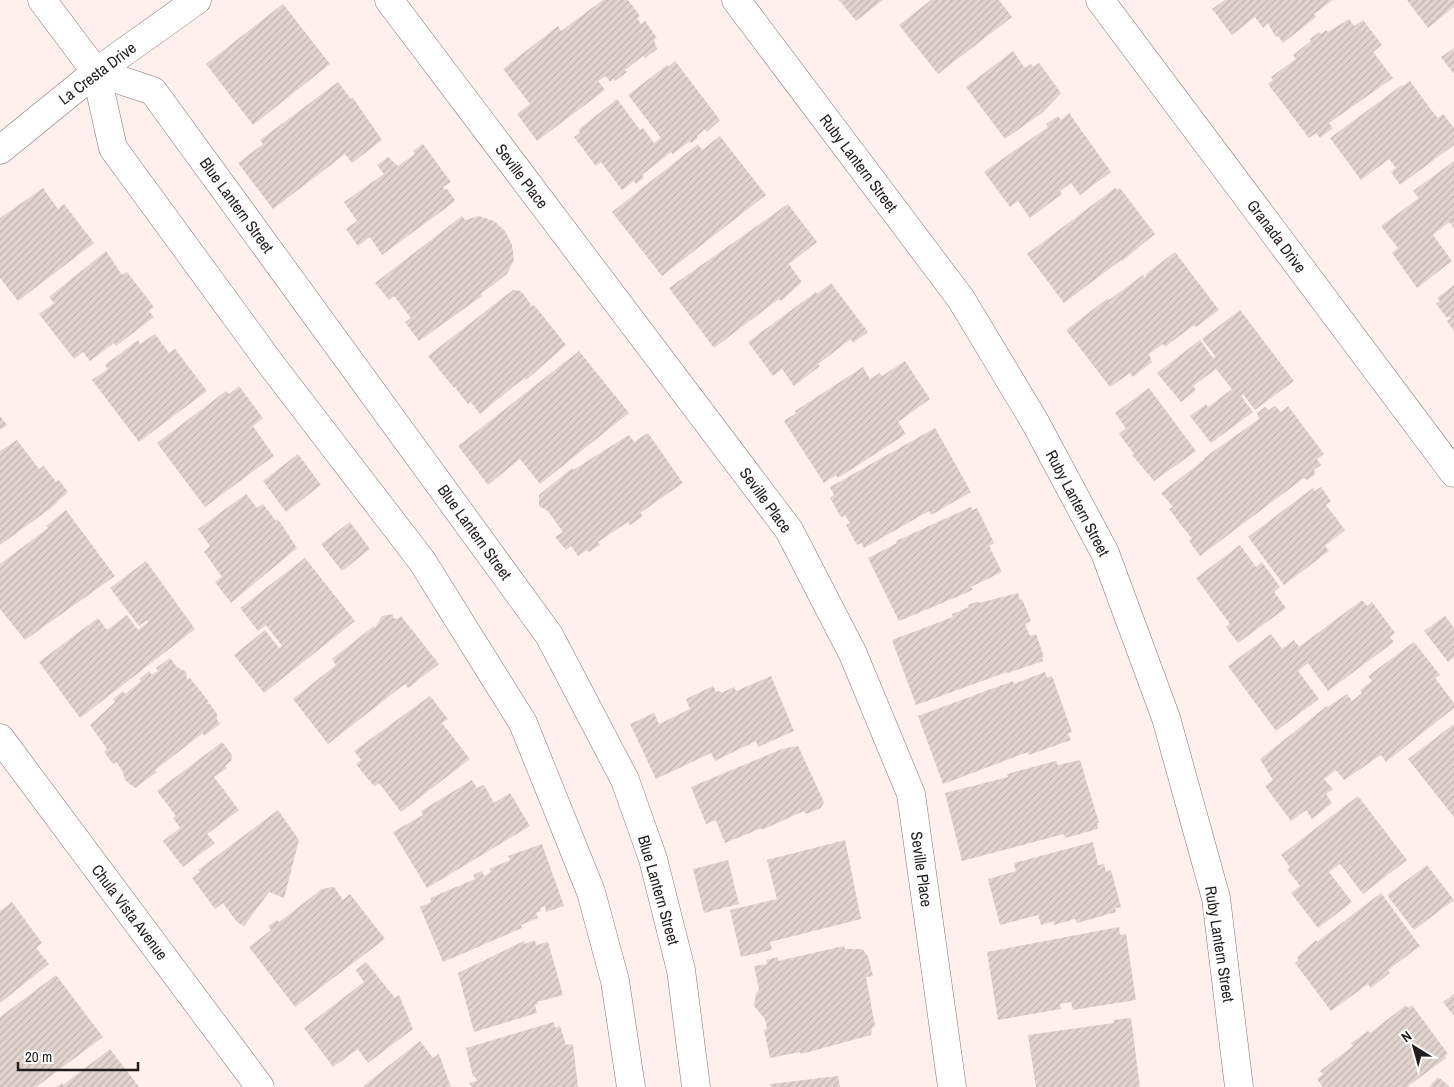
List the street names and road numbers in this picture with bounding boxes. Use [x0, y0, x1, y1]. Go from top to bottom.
street label: La Cresta Drive [54, 37, 140, 109]
street label: Ruby Lantern Street [815, 109, 903, 217]
street label: Seville Place [490, 139, 554, 213]
street label: Blue Lantern Street [195, 153, 279, 257]
street label: Granada Drive [1242, 195, 1312, 277]
street label: Ruby Lantern Street [1041, 446, 1115, 560]
street label: Seville Place [735, 463, 797, 537]
street label: Blue Lantern Street [433, 480, 517, 584]
street label: Seville Place [906, 830, 938, 908]
street label: Blue Lantern Street [633, 833, 685, 948]
street label: Chula Vista Avenue [87, 860, 173, 964]
street label: Ruby Lantern Street [1200, 884, 1240, 1004]

